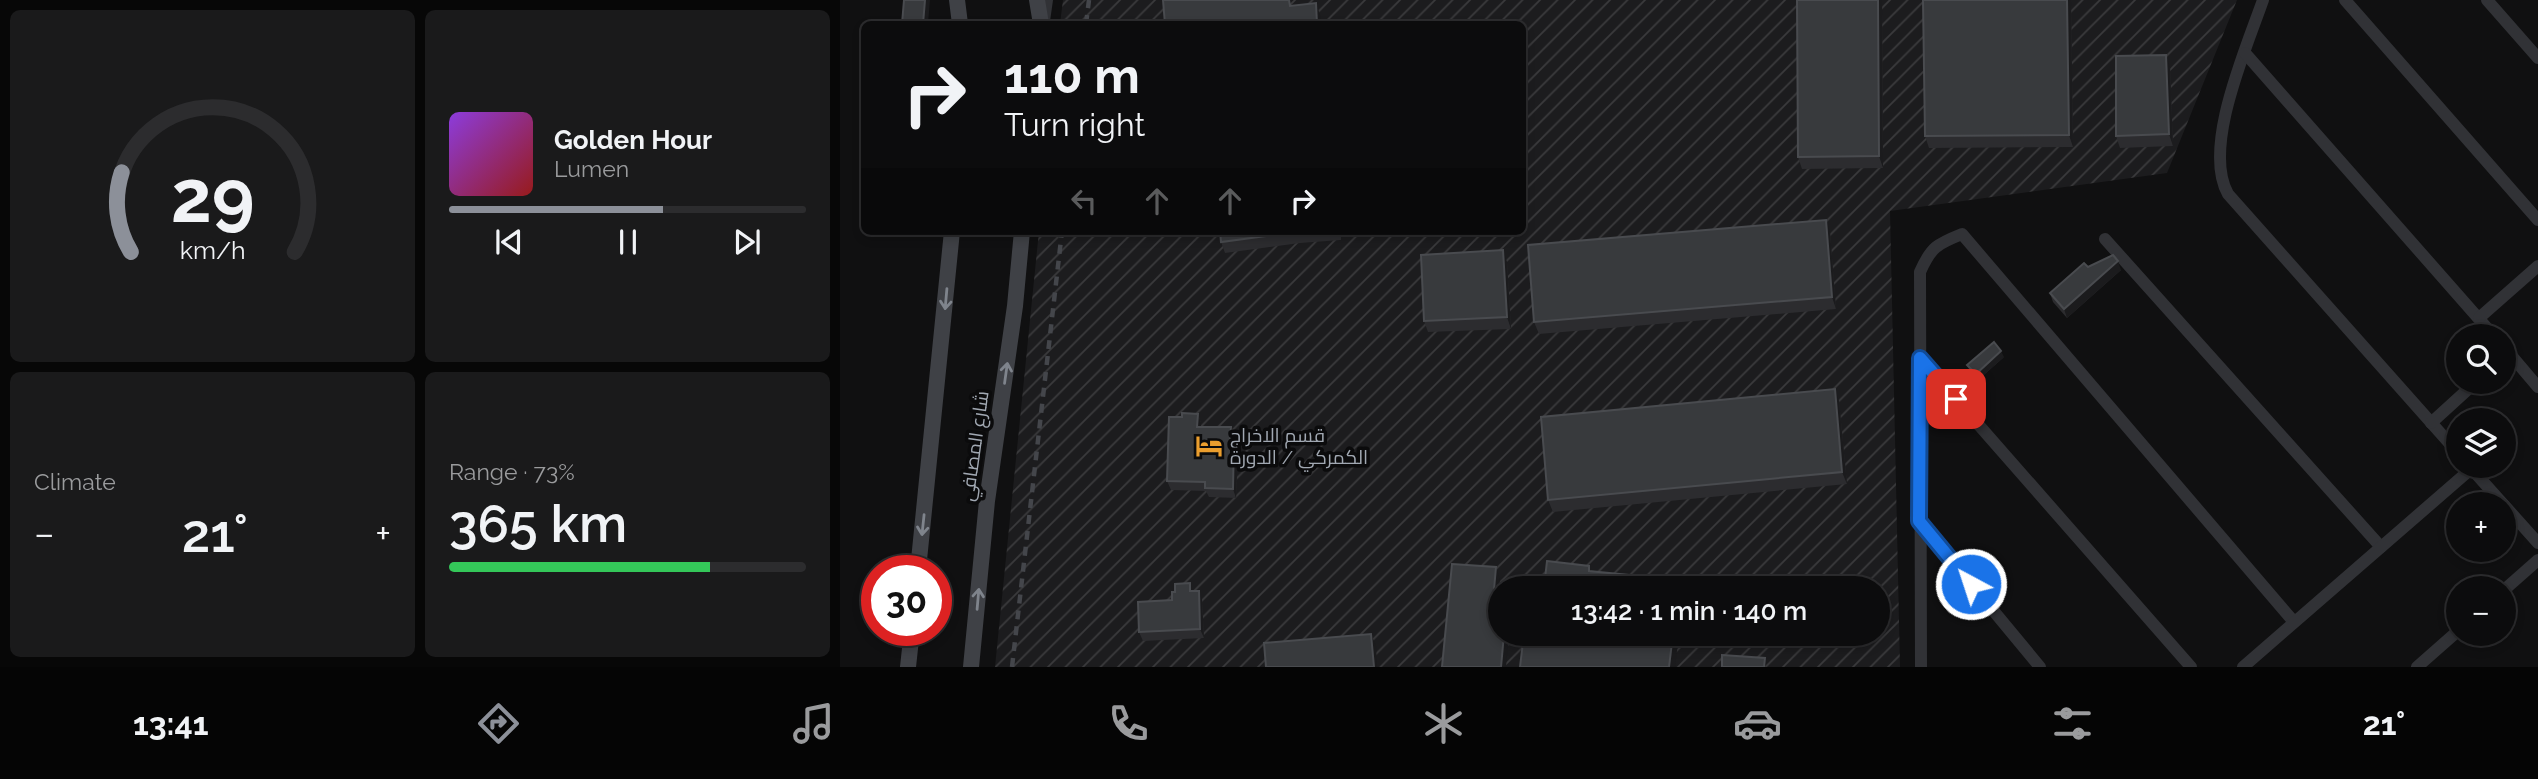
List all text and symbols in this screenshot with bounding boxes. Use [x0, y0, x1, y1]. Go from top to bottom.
text: 110 m [1004, 47, 1140, 104]
icon: right [889, 49, 980, 140]
text: Turn right [1004, 106, 1145, 143]
text: Golden Hour [554, 125, 712, 155]
text: 29 [171, 155, 254, 240]
text: Lumen [554, 155, 629, 182]
icon: left [1065, 182, 1103, 220]
icon: ahead [1138, 182, 1176, 220]
icon: ahead [1211, 182, 1249, 220]
icon: right [1284, 182, 1322, 220]
icon: previous [490, 223, 528, 261]
icon: pause [609, 223, 647, 261]
icon: next [728, 223, 766, 261]
text: km/h [180, 235, 245, 265]
one-way arrow [939, 287, 952, 310]
map controls [2446, 324, 2516, 646]
button: search [2446, 324, 2516, 394]
one-way arrow [999, 362, 1012, 385]
pin [1926, 369, 1986, 429]
icon: arrive [1937, 380, 1975, 418]
street label: شارع المصافي [955, 389, 997, 503]
button: layers [2446, 408, 2516, 478]
place label: قسم الاخراج الكمركي / الدورة [1230, 424, 1368, 472]
hotel icon: قسم الاخراج الكمركي / الدورة [1194, 431, 1224, 461]
text: Range · 73% [449, 458, 575, 485]
text: Climate [34, 468, 116, 495]
button: + [2446, 492, 2516, 562]
text: 365 km [449, 493, 627, 554]
text: 21° [182, 503, 248, 564]
text: − [34, 511, 54, 556]
text: + [375, 511, 391, 556]
one-way arrow [917, 514, 930, 536]
position arrow [1934, 547, 2008, 621]
speed limit sign: 30 [861, 555, 952, 646]
button: − [2446, 576, 2516, 646]
one-way arrow [972, 588, 985, 611]
text: 13:42 · 1 min · 140 m [1571, 596, 1807, 626]
icon: directions [474, 699, 523, 748]
icon: music [789, 699, 838, 748]
icon: phone [1104, 699, 1153, 748]
icon: climate [1419, 699, 1468, 748]
icon: car [1733, 699, 1782, 748]
icon: filters [2048, 699, 2097, 748]
text: 13:41 [133, 705, 209, 742]
text: 21° [2363, 705, 2405, 742]

